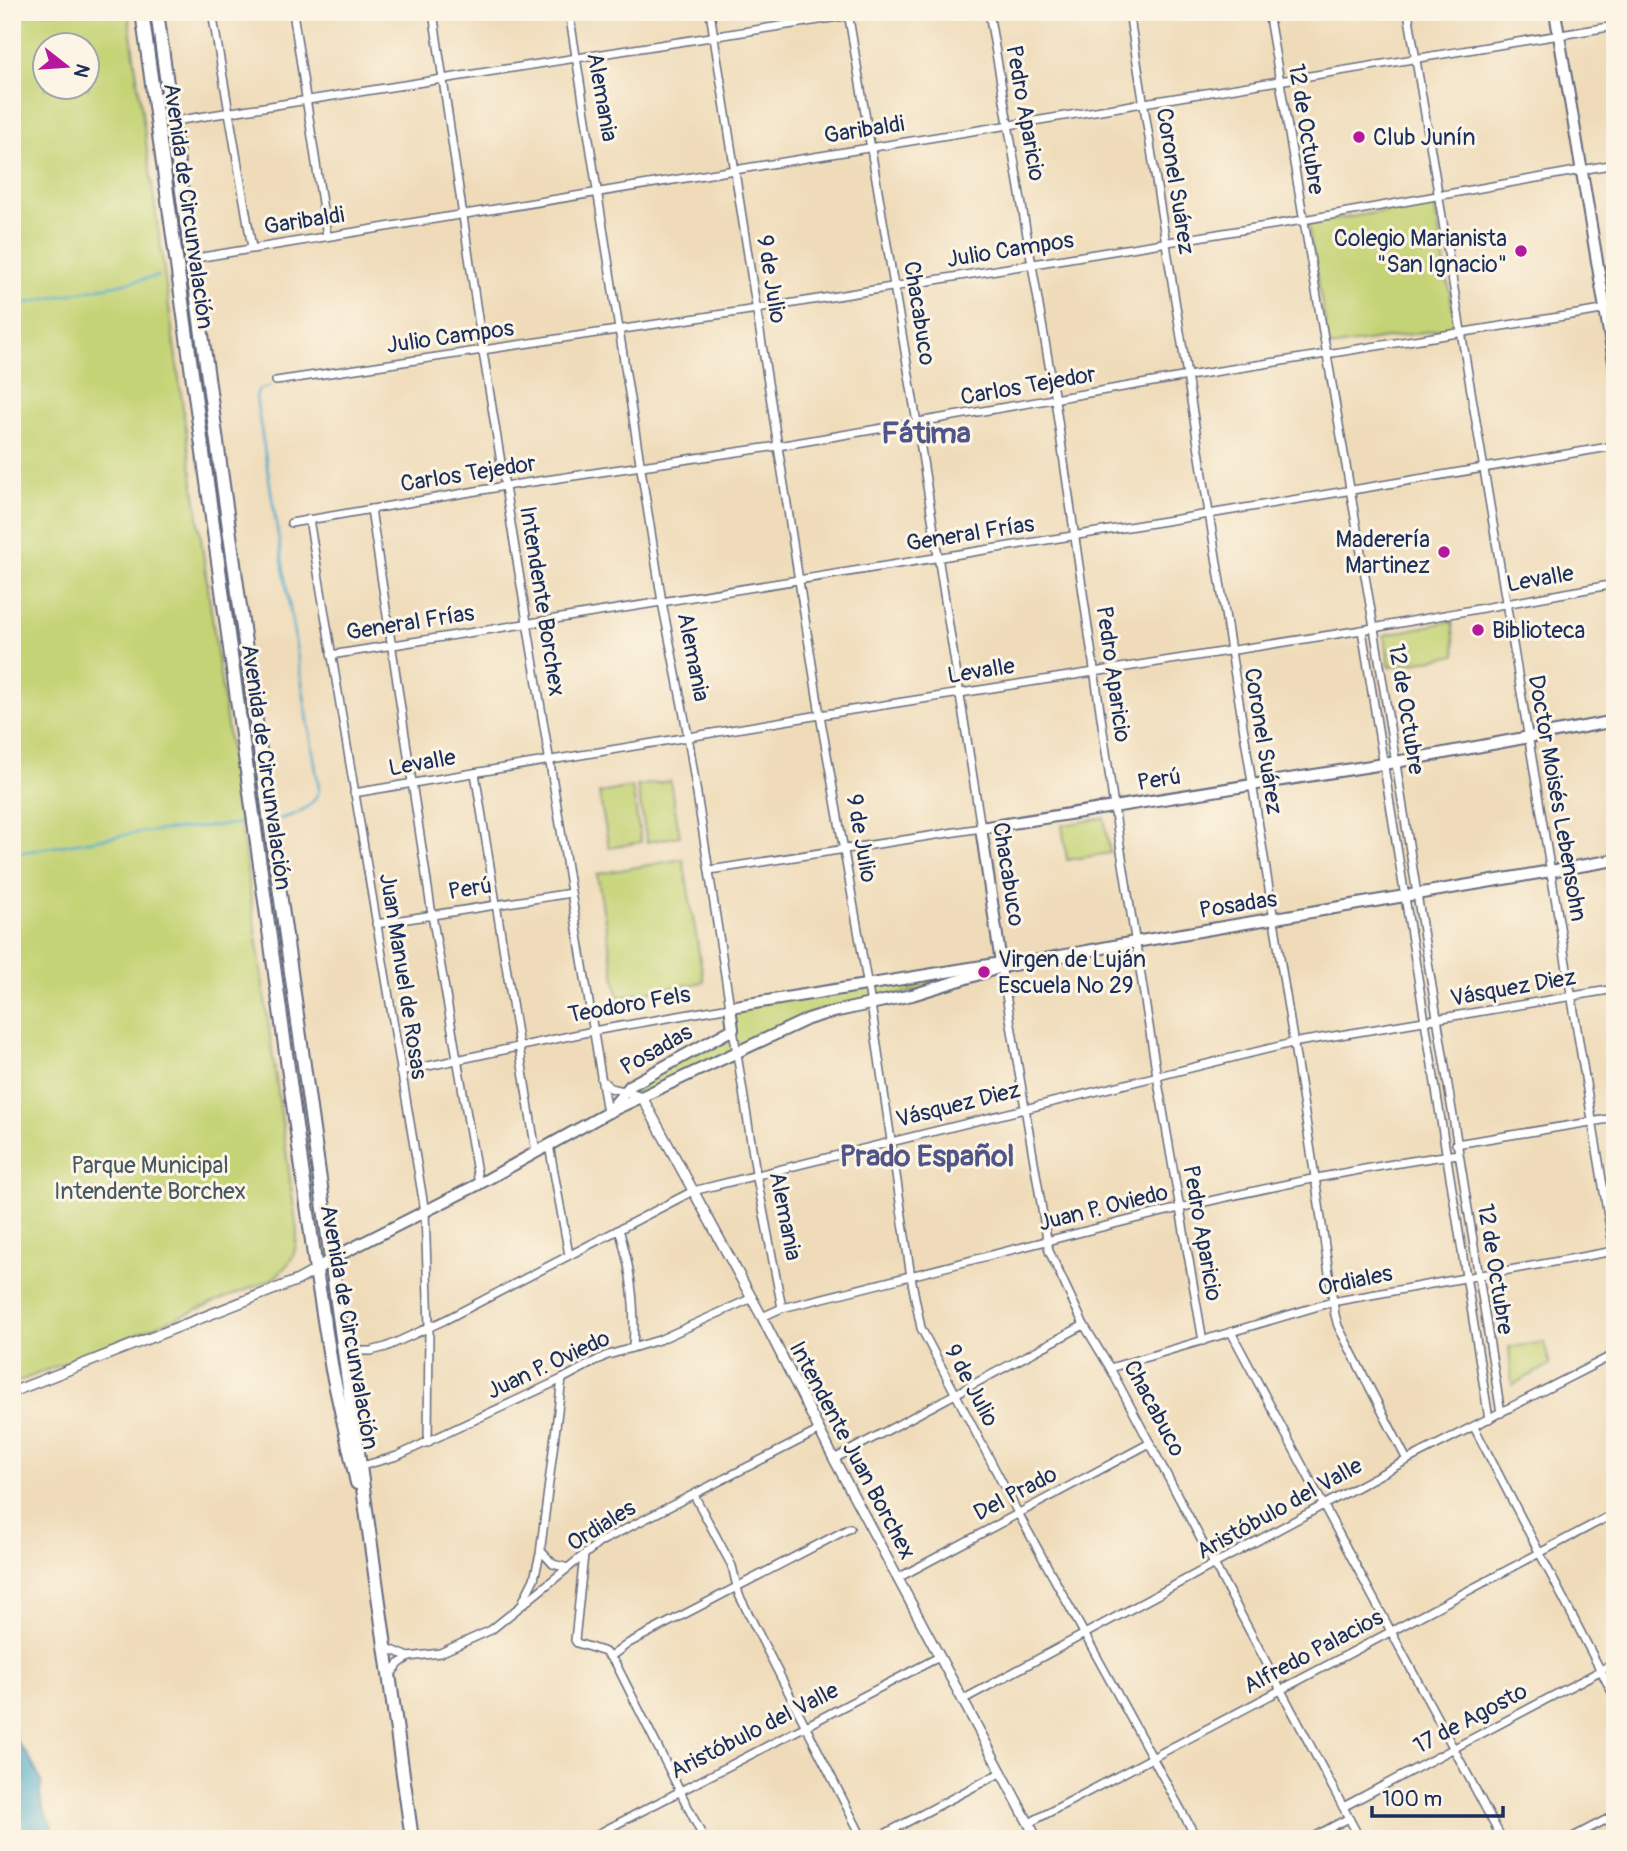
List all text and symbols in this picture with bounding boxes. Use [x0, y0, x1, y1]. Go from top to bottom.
north arrow [32, 32, 102, 102]
street label: Pedro Aparicio [999, 43, 1052, 183]
street label: Alemania [580, 50, 625, 144]
text: N [68, 61, 95, 80]
street label: 12 de Octubre [1282, 62, 1331, 197]
street label: Avenida de Circunvalación [157, 81, 220, 331]
street label: Coronel Suárez [1150, 106, 1201, 256]
street label: Garibaldi [822, 109, 906, 150]
place label: Club Junín [1373, 123, 1476, 152]
marker: Club Junín [1351, 129, 1367, 145]
street label: Garibaldi [262, 200, 346, 241]
place label: Colegio Marianista "San Ignacio" [1334, 224, 1507, 279]
street label: Julio Campos [944, 225, 1076, 274]
street label: 9 de Julio [750, 233, 793, 325]
marker: Colegio Marianista "San Ignacio" [1513, 243, 1529, 259]
street label: Chacabuco [897, 259, 942, 367]
street label: Julio Campos [385, 313, 516, 360]
street label: Carlos Tejedor [958, 359, 1098, 412]
district label: Fátima [881, 415, 971, 452]
street label: Carlos Tejedor [398, 448, 538, 499]
street label: Intendente Borchex [513, 504, 572, 698]
street label: General Frías [904, 509, 1036, 558]
place label: Maderería Martinez [1335, 525, 1430, 580]
marker: Maderería Martinez [1436, 544, 1452, 560]
street label: Levalle [1504, 558, 1577, 599]
street label: General Frías [344, 598, 476, 647]
street label: Pedro Aparicio [1090, 604, 1137, 744]
street label: Alemania [671, 610, 716, 704]
place label: Biblioteca [1492, 616, 1585, 645]
marker: Biblioteca [1470, 622, 1486, 638]
street label: Avenida de Circunvalación [235, 642, 298, 892]
street label: 12 de Octubre [1382, 642, 1431, 777]
street label: Levalle [945, 651, 1017, 690]
street label: Coronel Suárez [1238, 666, 1289, 816]
street label: Doctor Moisés Lebensohn [1522, 673, 1593, 923]
street label: Levalle [386, 742, 459, 783]
street label: Perú [1135, 762, 1183, 797]
street label: 9 de Julio [839, 792, 884, 885]
street label: Chacabuco [986, 820, 1031, 928]
street label: Juan Manuel de Rosas [373, 871, 434, 1081]
street label: Perú [446, 871, 494, 906]
street label: Posadas [1197, 884, 1279, 925]
place label: Virgen de Luján Escuela Nº 29 [998, 945, 1146, 1000]
street label: Vásquez Diez [1448, 962, 1578, 1013]
marker: Virgen de Luján Escuela Nº 29 [976, 964, 992, 980]
street label: Teodoro Fels [566, 979, 692, 1030]
street label: Posadas [615, 1017, 697, 1082]
street label: Vásquez Diez [893, 1075, 1023, 1134]
district label: Prado Español [840, 1138, 1015, 1175]
park label: Parque Municipal Intendente Borchex [54, 1151, 246, 1206]
street label: Pedro Aparicio [1176, 1163, 1229, 1303]
street label: Alemania [763, 1169, 808, 1263]
street label: Juan P. Oviedo [1035, 1177, 1171, 1238]
street label: Avenida de Circunvalación [314, 1202, 385, 1452]
street label: 12 de Octubre [1471, 1202, 1520, 1337]
street label: Ordiales [1315, 1258, 1395, 1303]
street label: Juan P. Oviedo [482, 1323, 614, 1406]
street label: Intendente Juan Borchex [783, 1336, 922, 1564]
street label: 9 de Julio [938, 1339, 1005, 1431]
street label: Chacabuco [1117, 1355, 1192, 1461]
street label: Aristóbulo del Valle [1191, 1451, 1368, 1566]
street label: Del Prado [968, 1459, 1062, 1527]
street label: Ordiales [562, 1493, 641, 1558]
street label: Alfredo Palacios [1238, 1602, 1388, 1700]
street label: Aristóbulo del Valle [665, 1675, 844, 1785]
street label: 17 de Agosto [1408, 1676, 1532, 1761]
scale bar [1372, 1774, 1503, 1818]
text: 100 m [1382, 1786, 1442, 1813]

